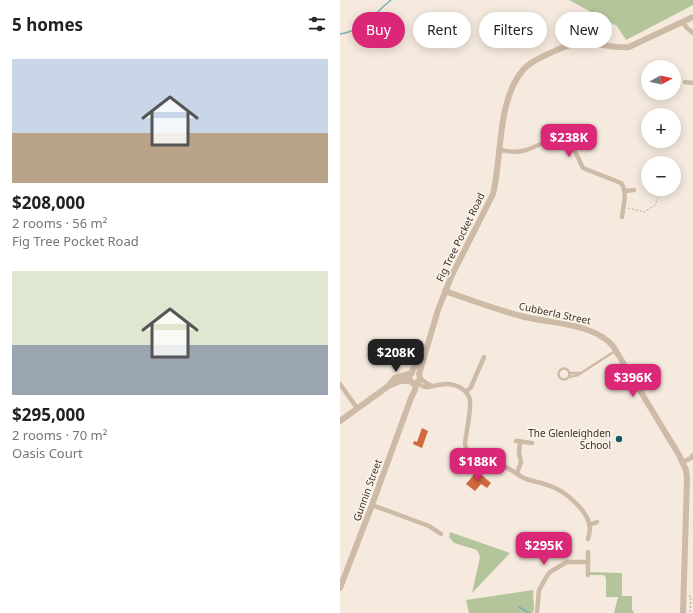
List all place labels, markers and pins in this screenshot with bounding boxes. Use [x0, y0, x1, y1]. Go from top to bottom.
pin: $238K [541, 124, 597, 158]
pin: $208K [368, 339, 424, 373]
pin: $396K [605, 364, 661, 398]
place label: The Glenleighden School [528, 426, 611, 452]
marker: The Glenleighden School [614, 434, 624, 444]
pin: $188K [450, 448, 506, 482]
pin: $295K [516, 532, 572, 566]

